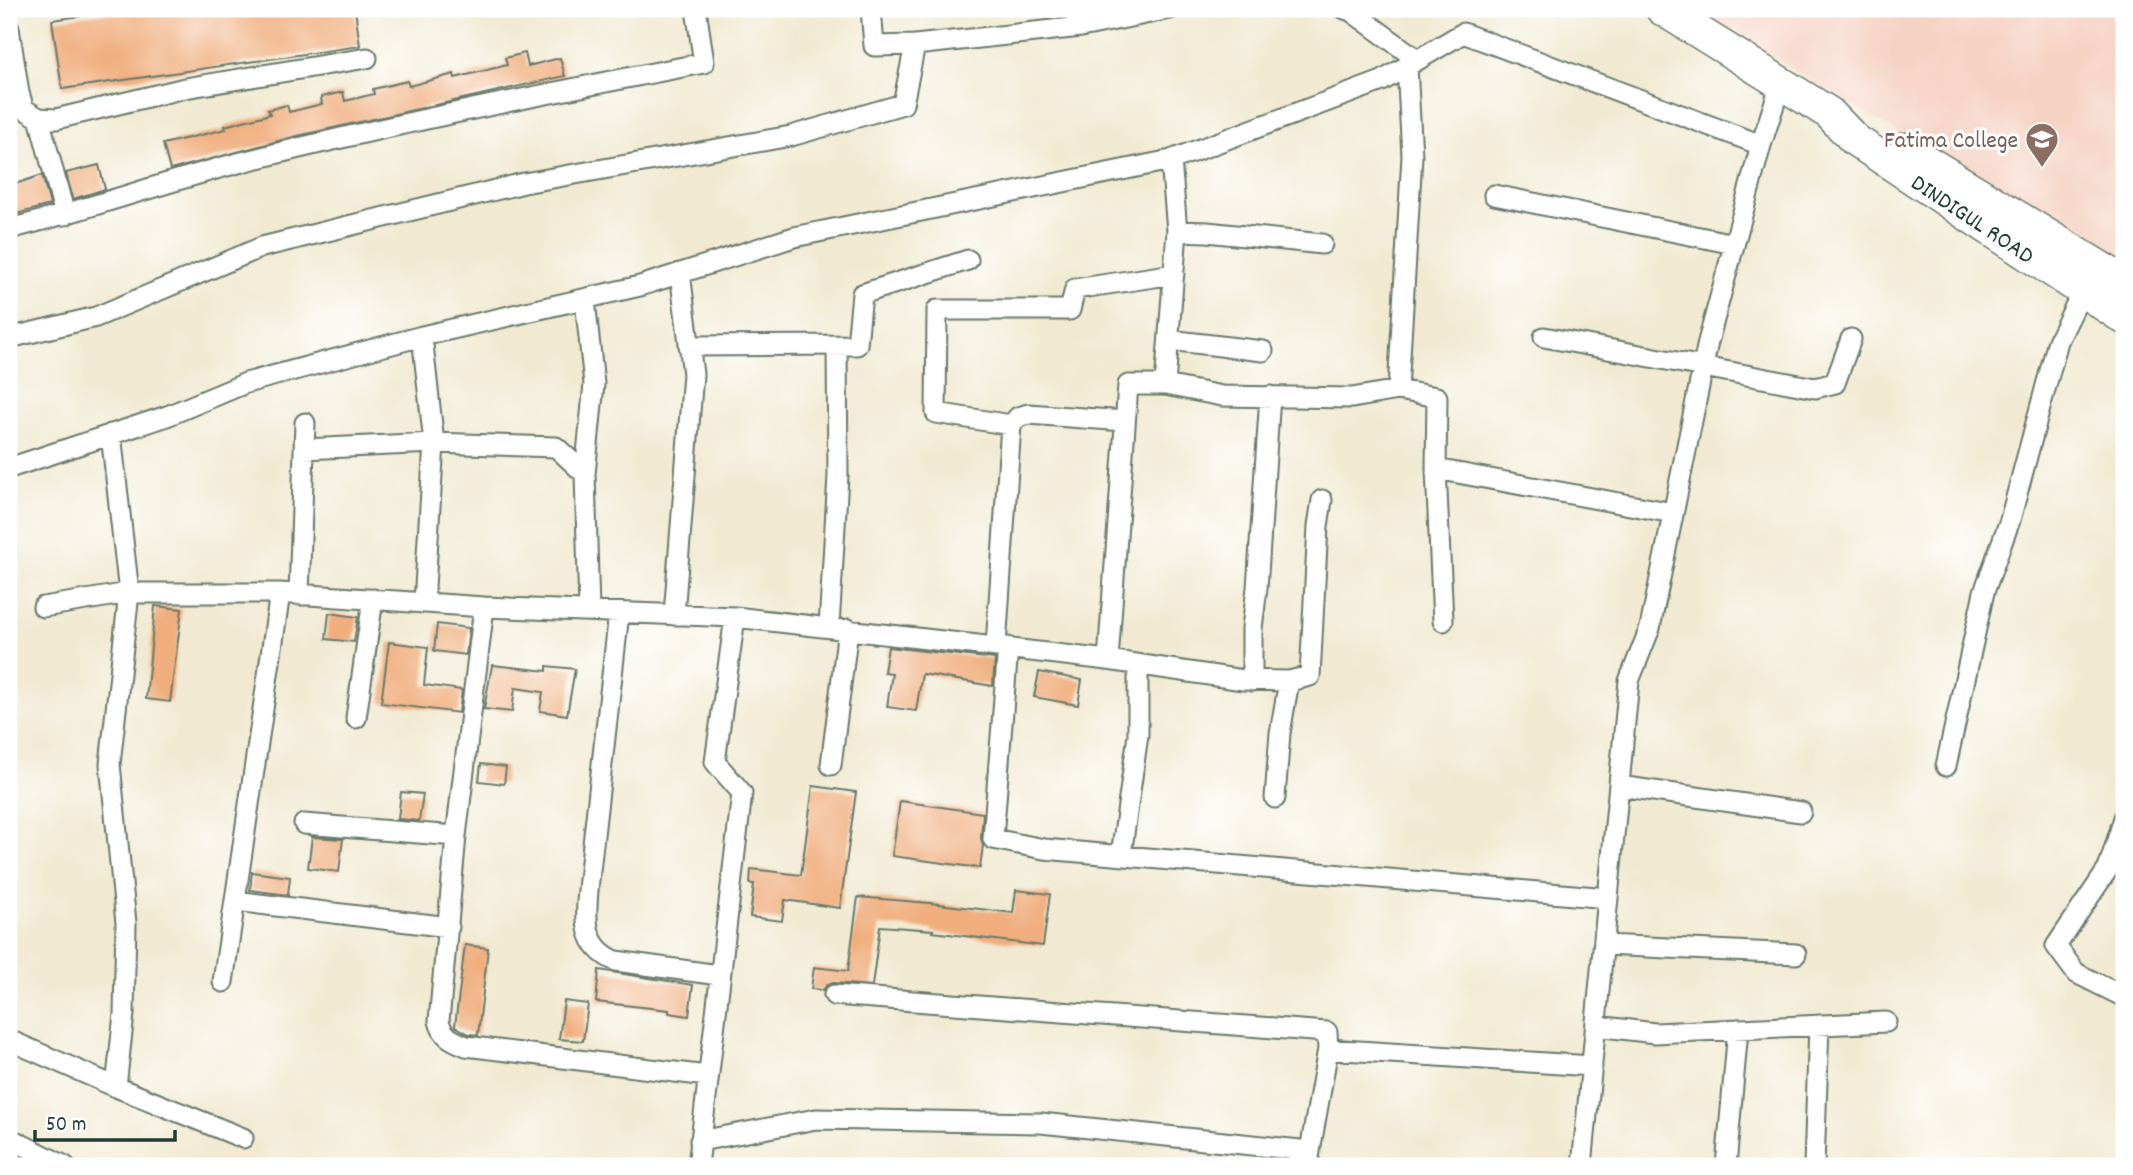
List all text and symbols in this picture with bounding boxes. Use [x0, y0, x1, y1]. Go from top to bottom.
school or university icon: Fatima College [2023, 120, 2061, 169]
place label: Fatima College [1884, 125, 2018, 159]
street label: DINDIGUL ROAD [1903, 168, 2040, 274]
scale bar [35, 1098, 175, 1142]
text: 50 m [46, 1111, 86, 1141]

